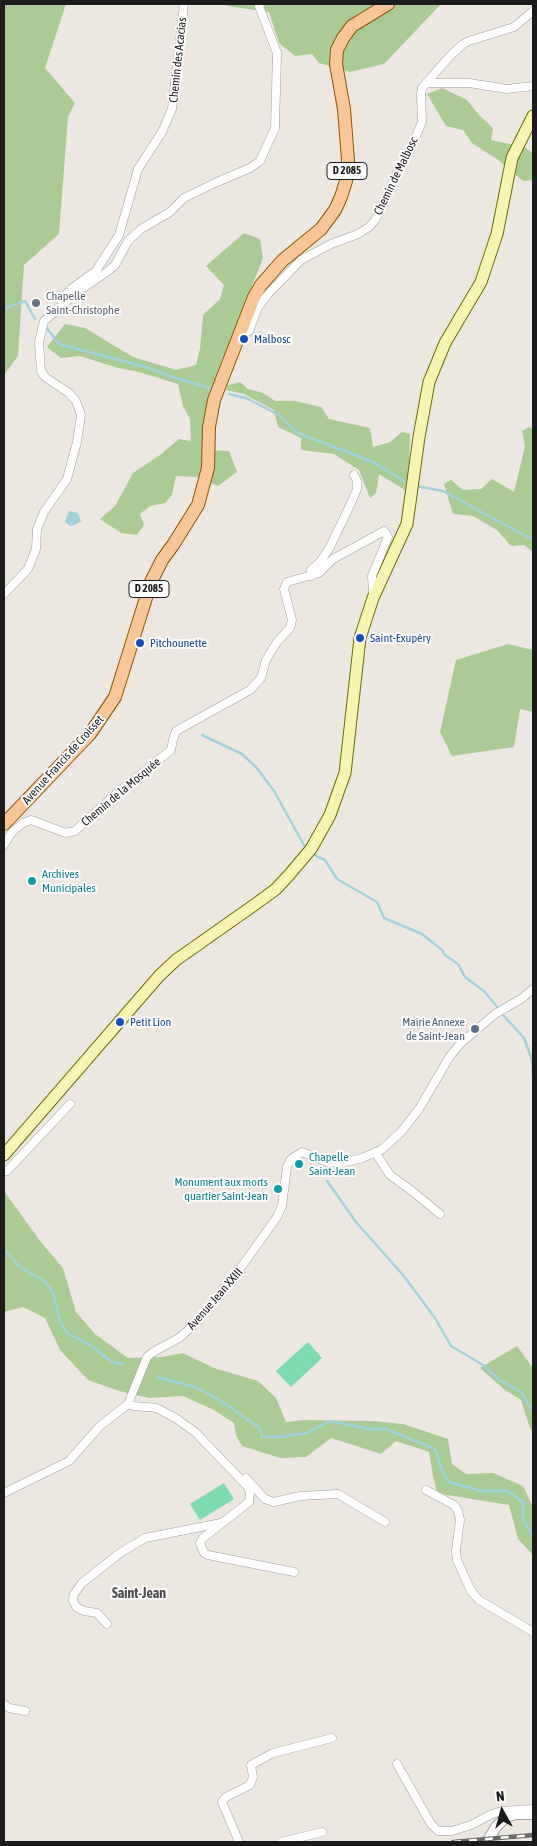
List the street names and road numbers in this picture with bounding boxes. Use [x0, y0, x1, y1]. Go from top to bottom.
street label: Chemin des Acacias [166, 17, 190, 103]
street label: Chemin de Malbosc [371, 135, 421, 217]
road number: D 2085 [327, 162, 367, 180]
road number: D 2085 [129, 580, 169, 598]
street label: Avenue Francis de Croisset [19, 713, 107, 807]
street label: Chemin de la Mosquée [78, 755, 164, 829]
street label: Avenue Jean XXIII [184, 1265, 246, 1333]

